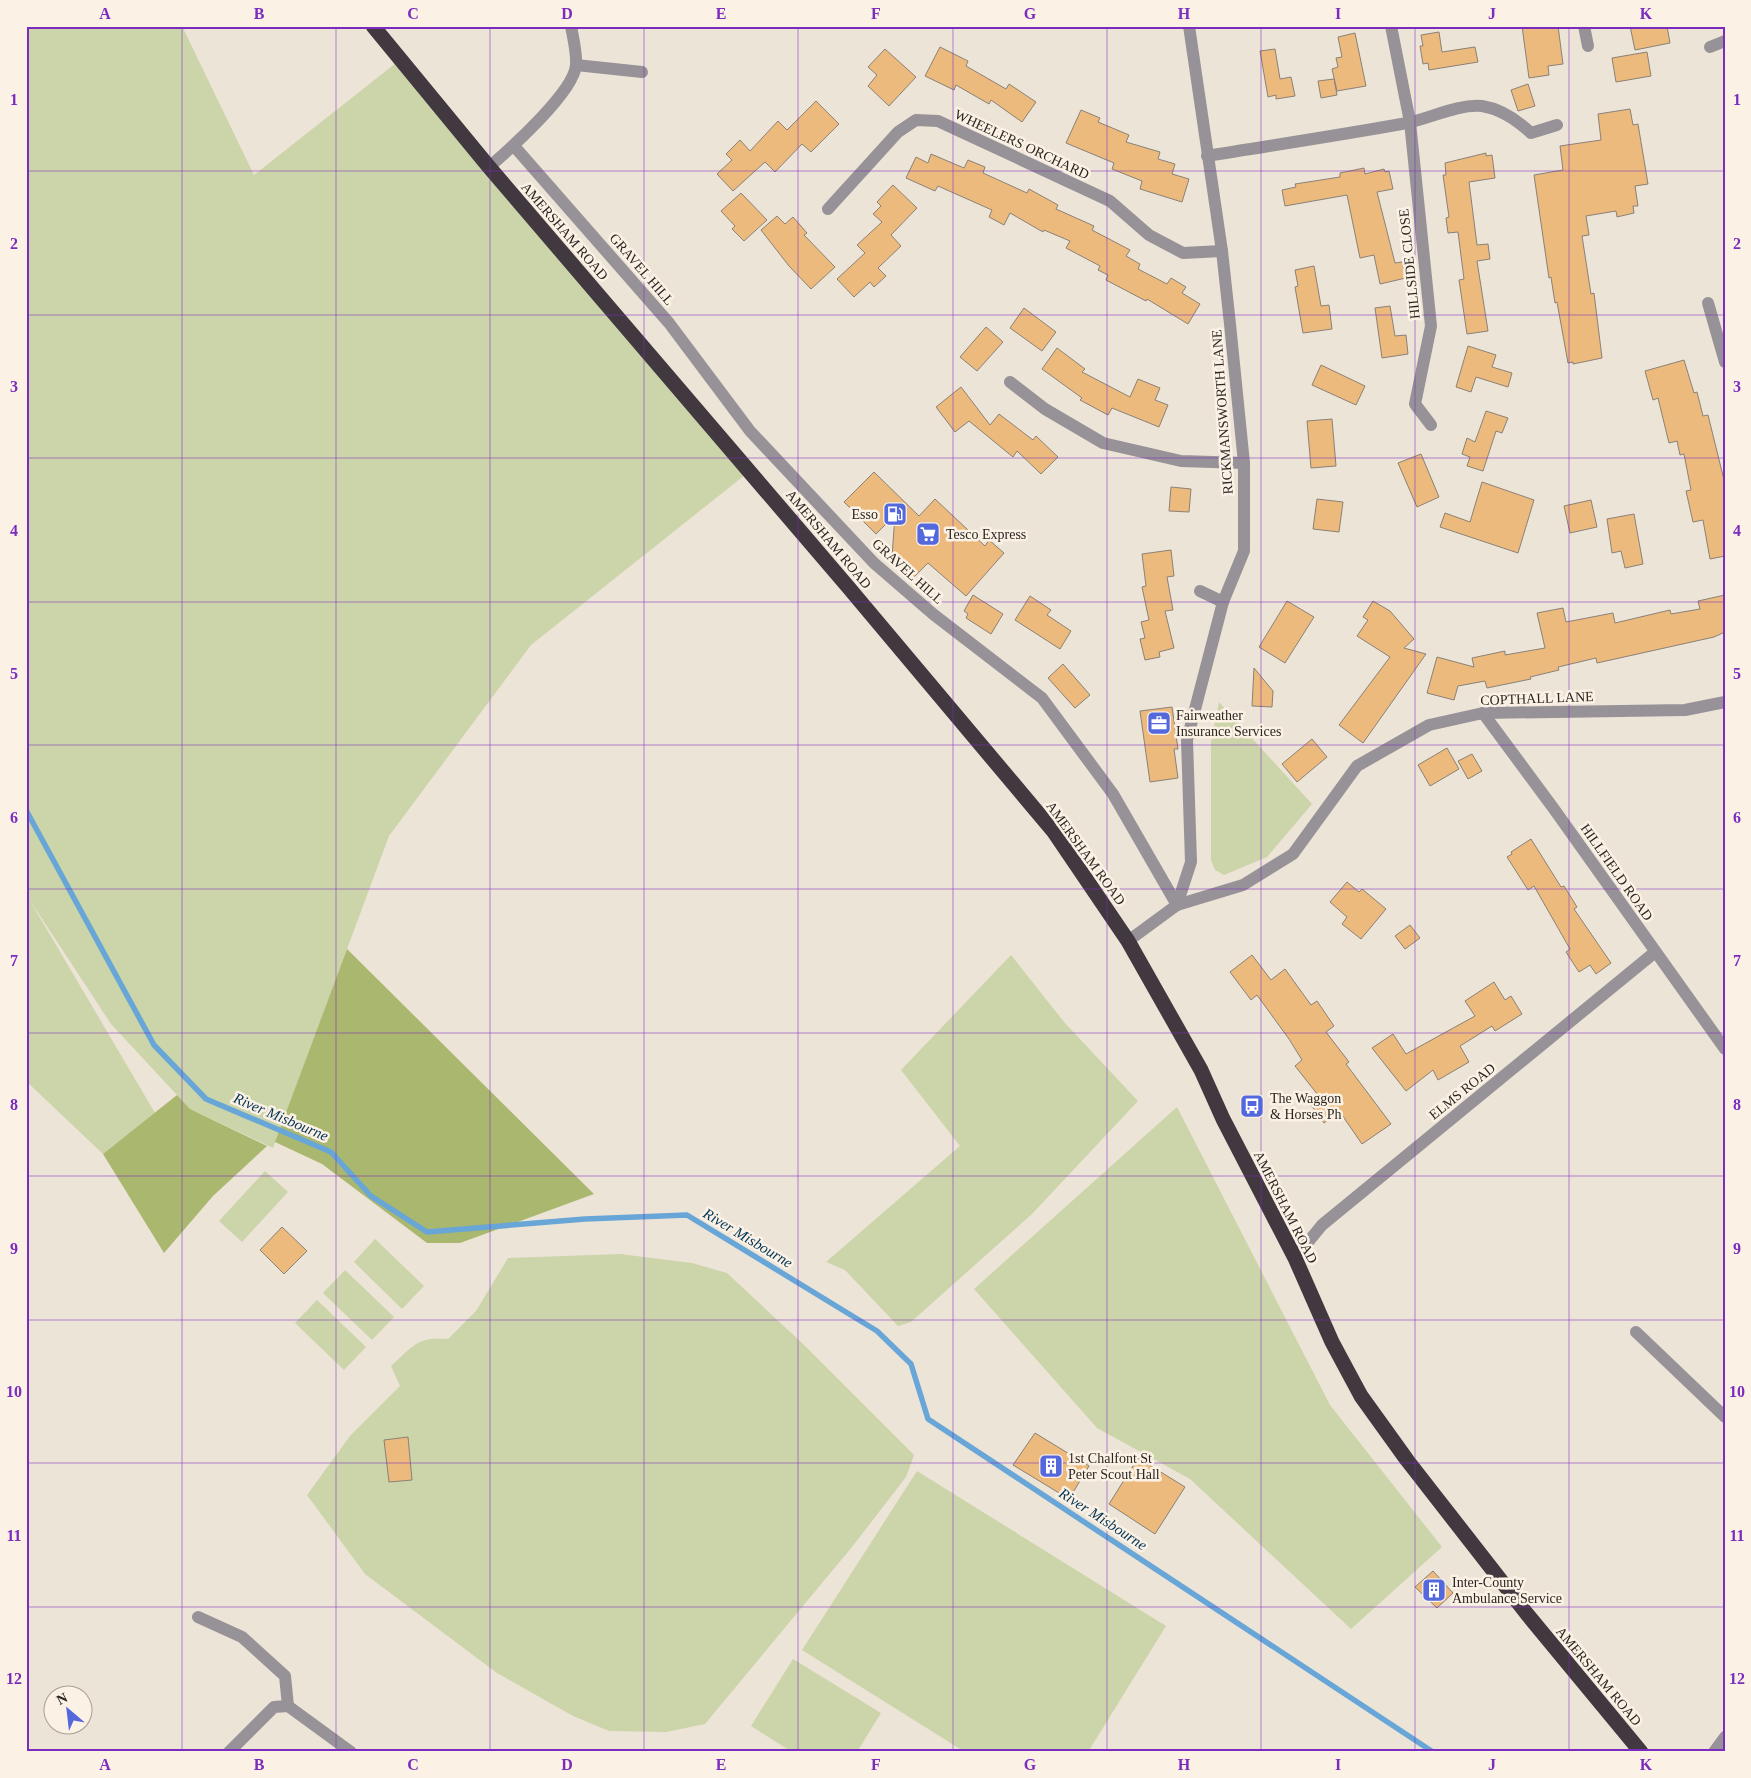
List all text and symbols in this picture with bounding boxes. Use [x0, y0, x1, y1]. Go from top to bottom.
text: A [99, 5, 111, 22]
text: B [254, 5, 265, 22]
text: C [407, 5, 419, 22]
text: D [561, 5, 573, 22]
text: E [716, 5, 726, 22]
text: F [871, 5, 881, 22]
text: G [1024, 5, 1037, 22]
text: H [1178, 5, 1191, 22]
text: I [1335, 5, 1341, 22]
text: J [1488, 5, 1496, 22]
text: K [1640, 5, 1653, 22]
text: 1 [10, 91, 18, 108]
text: 1 [1733, 91, 1741, 108]
street label: WHEELERS ORCHARD [952, 107, 1091, 182]
street label: AMERSHAM ROAD [518, 180, 611, 283]
street label: HILLSIDE CLOSE [1396, 208, 1423, 320]
street label: GRAVEL HILL [606, 231, 677, 308]
text: 2 [10, 235, 18, 252]
text: 2 [1733, 235, 1741, 252]
street label: RICKMANSWORTH LANE [1209, 329, 1236, 495]
text: 3 [10, 378, 18, 395]
text: 3 [1733, 378, 1741, 395]
street label: AMERSHAM ROAD [783, 487, 874, 592]
fuel station icon: Esso [882, 501, 908, 527]
place label: Esso [852, 507, 878, 522]
supermarket icon: Tesco Express [915, 521, 941, 547]
text: 4 [10, 522, 18, 539]
text: 4 [1733, 522, 1741, 539]
place label: Tesco Express [946, 527, 1026, 542]
street label: GRAVEL HILL [869, 536, 946, 607]
text: 5 [10, 665, 18, 682]
text: 5 [1733, 665, 1741, 682]
street label: COPTHALL LANE [1480, 689, 1594, 708]
place label: Fairweather Insurance Services [1176, 708, 1281, 739]
office icon: Fairweather Insurance Services [1146, 710, 1172, 736]
street label: AMERSHAM ROAD [1043, 799, 1128, 908]
text: 6 [10, 809, 18, 826]
text: 6 [1733, 809, 1741, 826]
street label: HILLFIELD ROAD [1578, 821, 1656, 924]
text: 7 [10, 952, 18, 969]
text: 7 [1733, 952, 1741, 969]
street label: ELMS ROAD [1426, 1060, 1498, 1123]
water label: River Misbourne [230, 1089, 331, 1144]
place label: The Waggon & Horses Ph [1270, 1091, 1342, 1122]
bus stop icon: The Waggon & Horses Ph [1239, 1093, 1265, 1119]
text: 8 [10, 1096, 18, 1113]
text: 8 [1733, 1096, 1741, 1113]
street label: AMERSHAM ROAD [1251, 1149, 1320, 1266]
water label: River Misbourne [700, 1205, 796, 1271]
text: 9 [10, 1240, 18, 1257]
text: 9 [1733, 1240, 1741, 1257]
text: 10 [6, 1383, 22, 1400]
text: 10 [1729, 1383, 1745, 1400]
place label: 1st Chalfont St Peter Scout Hall [1068, 1451, 1160, 1482]
building icon: 1st Chalfont St Peter Scout Hall [1038, 1453, 1064, 1479]
water label: River Misbourne [1055, 1484, 1150, 1553]
text: 11 [6, 1527, 22, 1544]
text: 11 [1729, 1527, 1745, 1544]
place label: Inter-County Ambulance Service [1452, 1575, 1562, 1606]
building icon: Inter-County Ambulance Service [1421, 1577, 1447, 1603]
street label: AMERSHAM ROAD [1553, 1624, 1644, 1729]
text: 12 [6, 1670, 22, 1687]
text: 12 [1729, 1670, 1745, 1687]
north arrow [42, 1686, 92, 1736]
text: N [54, 1690, 70, 1708]
text: A [99, 1756, 111, 1773]
text: B [254, 1756, 265, 1773]
text: C [407, 1756, 419, 1773]
text: D [561, 1756, 573, 1773]
text: E [716, 1756, 726, 1773]
text: F [871, 1756, 881, 1773]
text: G [1024, 1756, 1037, 1773]
text: H [1178, 1756, 1191, 1773]
text: I [1335, 1756, 1341, 1773]
text: J [1488, 1756, 1496, 1773]
text: K [1640, 1756, 1653, 1773]

